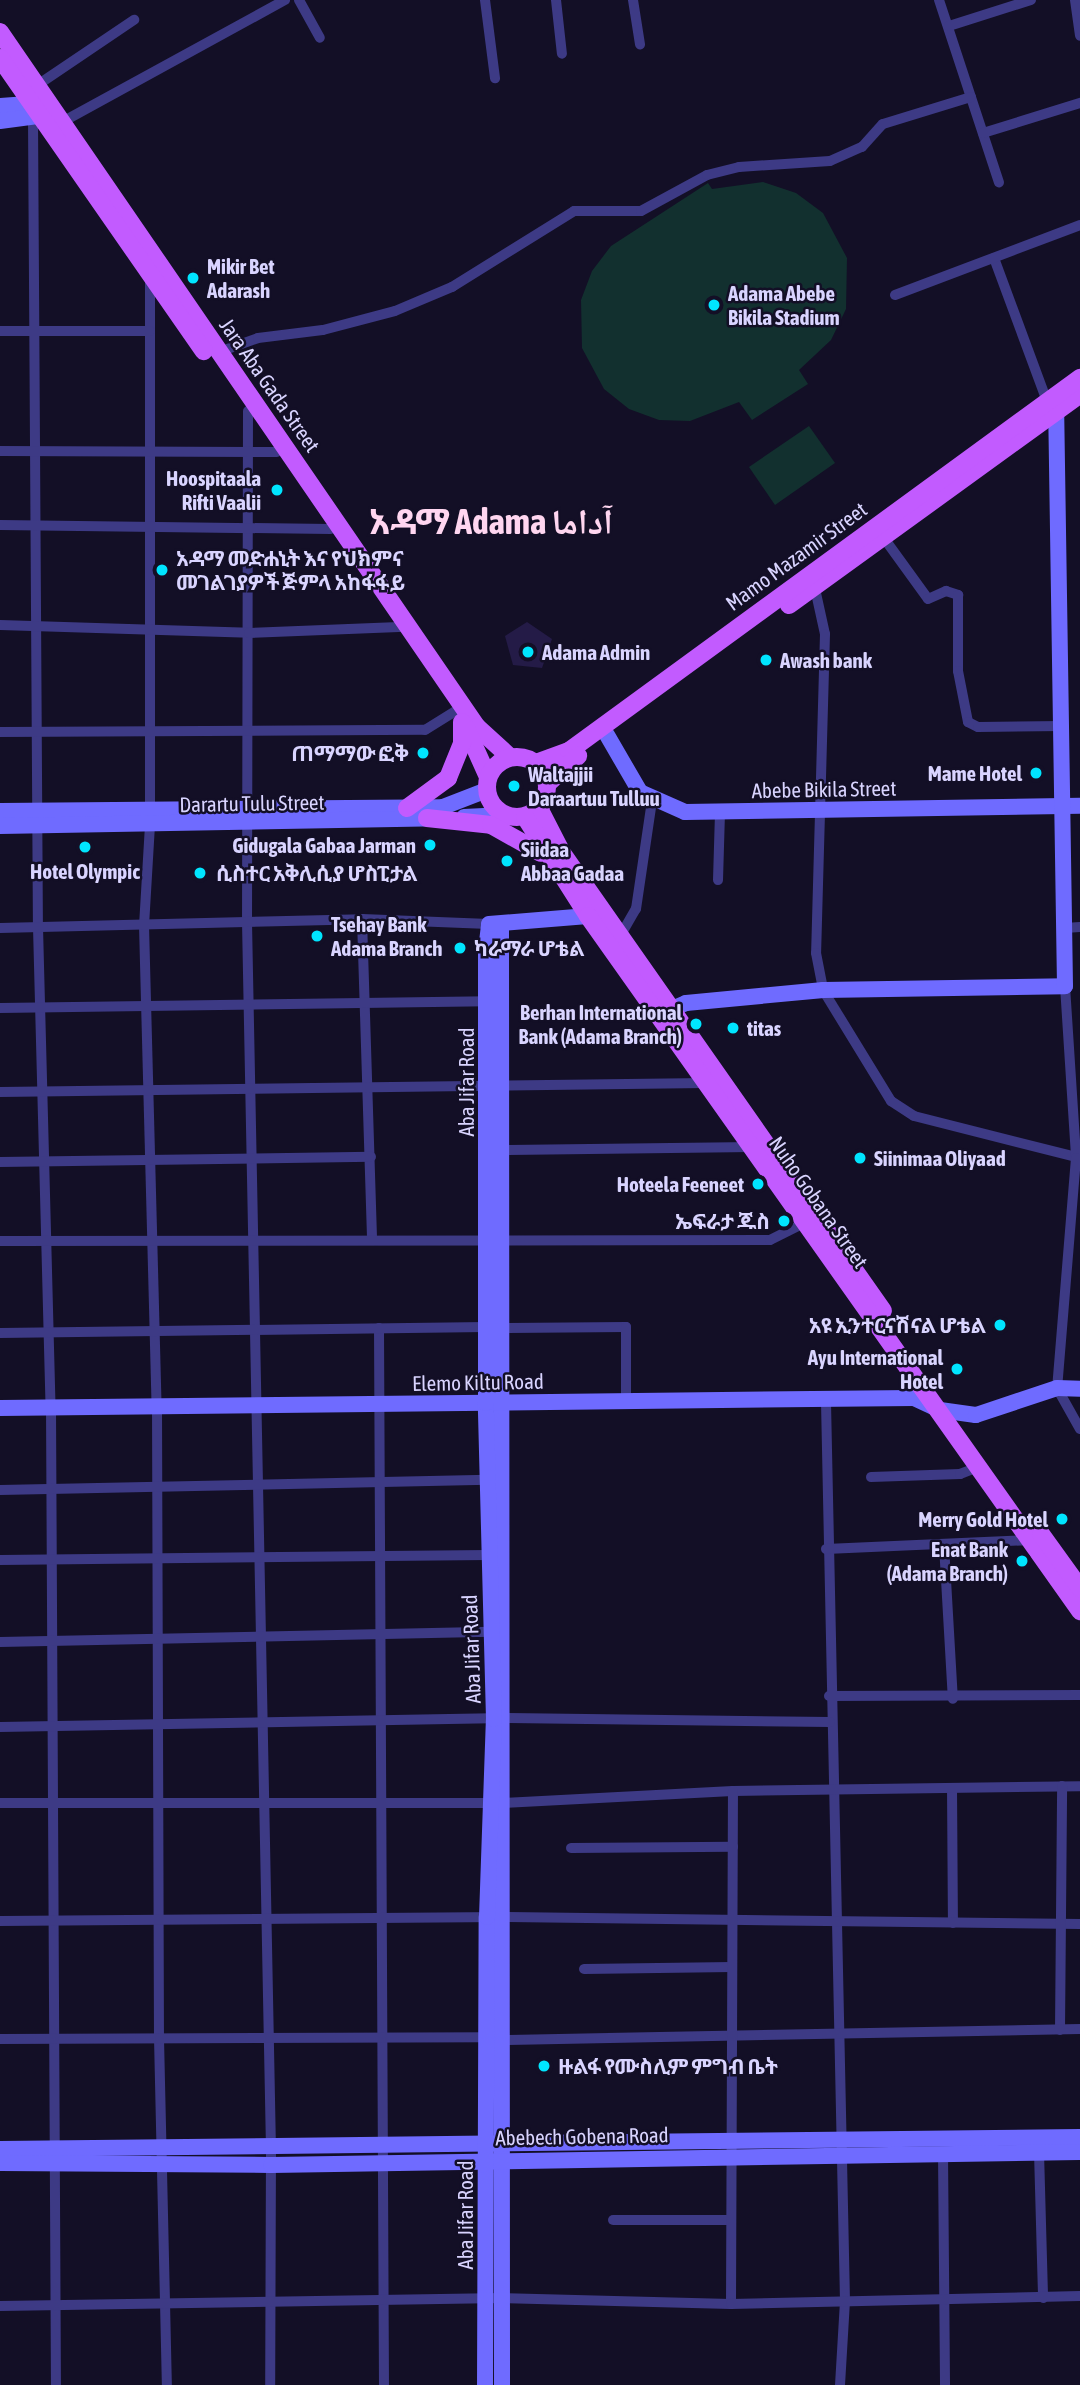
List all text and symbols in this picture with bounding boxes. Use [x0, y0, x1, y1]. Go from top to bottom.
place label: Mikir Bet Adarash [207, 253, 274, 303]
marker: Mikir Bet Adarash [185, 270, 201, 286]
place label: Adama Abebe Bikila Stadium [728, 280, 840, 330]
marker: Adama Abebe Bikila Stadium [706, 297, 722, 313]
street label: Jara Aba Gada Street [215, 313, 325, 457]
place label: Hoospitaala Rifti Vaalii [166, 465, 261, 515]
marker: Hoospitaala Rifti Vaalii [267, 480, 287, 500]
street label: Mamo Mazamir Street [721, 496, 871, 616]
district label: አዳማ Adama آداما [369, 500, 613, 542]
place label: አዳማ መድሐኒት እና የህክምና መገልገያዎች ጅምላ አከፋፋይ [176, 545, 405, 595]
marker: አዳማ መድሐኒት እና የህክምና መገልገያዎች ጅምላ አከፋፋይ [154, 562, 170, 578]
place label: Adama Admin [542, 639, 650, 665]
marker: Adama Admin [520, 644, 536, 660]
place label: Awash bank [780, 647, 872, 673]
marker: Awash bank [758, 652, 774, 668]
place label: ጠማማው ፎቅ [291, 740, 409, 766]
marker: ጠማማው ፎቅ [415, 745, 431, 761]
place label: Mame Hotel [928, 760, 1022, 786]
place label: Waltajjii Daraartuu Tulluu [528, 761, 660, 811]
marker: Mame Hotel [1028, 765, 1044, 781]
street label: Abebe Bikila Street [751, 775, 897, 803]
marker: Waltajjii Daraartuu Tulluu [506, 778, 522, 794]
street label: Darartu Tulu Street [179, 789, 325, 817]
place label: Gidugala Gabaa Jarman [232, 832, 416, 858]
place label: Siidaa Abbaa Gadaa [521, 836, 624, 886]
marker: Gidugala Gabaa Jarman [422, 837, 438, 853]
marker: Hotel Olympic [77, 839, 93, 855]
marker: Siidaa Abbaa Gadaa [499, 853, 515, 869]
place label: Hotel Olympic [30, 858, 140, 884]
place label: ሲስተር አቅሊሲያ ሆስፒታል [216, 860, 418, 886]
marker: ሲስተር አቅሊሲያ ሆስፒታል [190, 863, 210, 883]
place label: Tsehay Bank Adama Branch [331, 911, 442, 961]
marker: Tsehay Bank Adama Branch [309, 928, 325, 944]
place label: ካራማራ ሆቴል [474, 935, 585, 961]
marker: ካራማራ ሆቴል [452, 940, 468, 956]
place label: Berhan International Bank (Adama Branch) [518, 999, 682, 1049]
place label: titas [747, 1015, 781, 1041]
marker: Berhan International Bank (Adama Branch) [688, 1016, 704, 1032]
marker: titas [725, 1020, 741, 1036]
street label: Aba Jifar Road [453, 1027, 479, 1137]
street label: Nuho Gobana Street [764, 1131, 874, 1273]
place label: Siinimaa Oliyaad [874, 1145, 1006, 1171]
marker: Siinimaa Oliyaad [852, 1150, 868, 1166]
place label: Hoteela Feeneet [617, 1171, 744, 1197]
marker: Hoteela Feeneet [750, 1176, 766, 1192]
place label: ኤፍራታ ጁስ [675, 1208, 770, 1234]
marker: ኤፍራታ ጁስ [776, 1213, 792, 1229]
place label: አዩ ኢንተርናሽናል ሆቴል [809, 1312, 986, 1338]
marker: አዩ ኢንተርናሽናል ሆቴል [992, 1317, 1008, 1333]
place label: Ayu International Hotel [808, 1344, 943, 1394]
marker: Ayu International Hotel [949, 1361, 965, 1377]
street label: Elemo Kiltu Road [412, 1368, 544, 1396]
place label: Merry Gold Hotel [918, 1506, 1048, 1532]
marker: Merry Gold Hotel [1054, 1511, 1070, 1527]
place label: Enat Bank (Adama Branch) [887, 1536, 1008, 1586]
marker: Enat Bank (Adama Branch) [1014, 1553, 1030, 1569]
street label: Aba Jifar Road [457, 1594, 485, 1704]
place label: ዙልፋ የሙስሊም ምግብ ቤት [558, 2053, 778, 2079]
marker: ዙልፋ የሙስሊም ምግብ ቤት [536, 2058, 552, 2074]
street label: Abebech Gobena Road [495, 2122, 669, 2150]
street label: Aba Jifar Road [452, 2160, 478, 2270]

